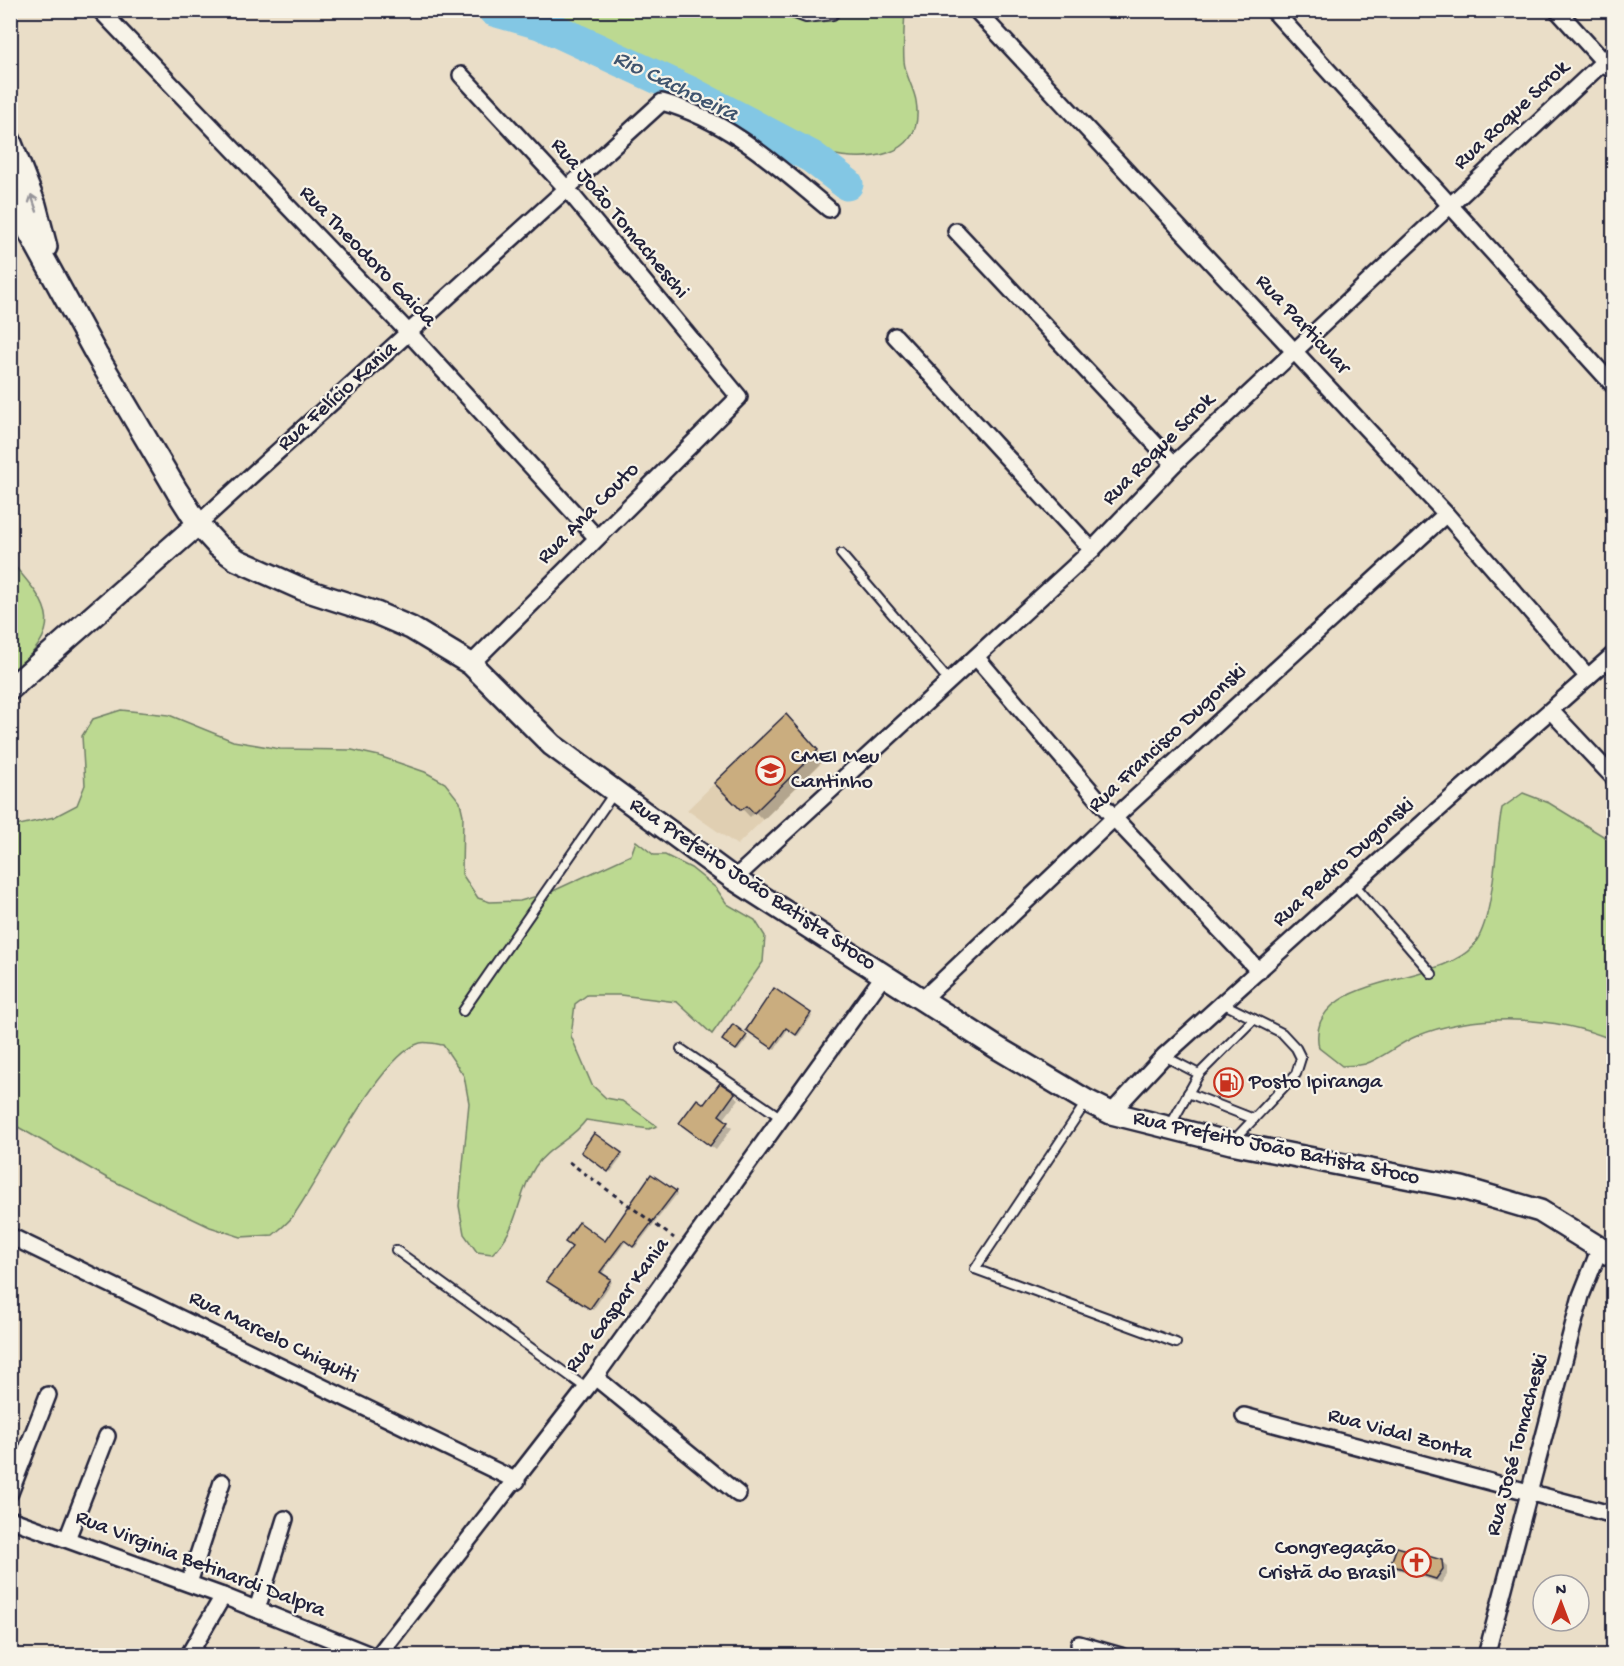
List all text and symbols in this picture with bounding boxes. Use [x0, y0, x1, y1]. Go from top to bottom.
water label: Rio Cachoeira [608, 44, 744, 130]
street label: Rua Roque Scrok [1449, 54, 1577, 176]
street label: Rua João Tomacheschi [544, 133, 694, 305]
street label: Rua Theodoro Gaida [293, 181, 442, 334]
one-way arrow [27, 194, 38, 213]
street label: Rua Particular [1249, 269, 1357, 382]
street label: Rua Felício Kania [273, 336, 404, 458]
street label: Rua Roque Scrok [1097, 387, 1222, 512]
street label: Rua Ana Couto [532, 457, 646, 571]
street label: Rua Francisco Dugonski [1083, 659, 1253, 819]
place label: CMEI Meu Cantinho [791, 745, 879, 796]
school or university icon: CMEI Meu Cantinho [754, 755, 786, 787]
street label: Rua Prefeito João Batista Stoco [624, 793, 880, 977]
street label: Rua Pedro Dugonski [1268, 793, 1420, 933]
fuel station icon: Posto Ipiranga [1212, 1067, 1244, 1099]
place label: Posto Ipiranga [1248, 1070, 1383, 1096]
street label: Rua Prefeito João Batista Stoco [1130, 1106, 1422, 1192]
street label: Rua Gaspar Kania [560, 1232, 676, 1379]
street label: Rua Marcelo Chiquiti [184, 1286, 362, 1390]
street label: Rua José Tomacheski [1481, 1351, 1555, 1539]
street label: Rua Vidal Zonta [1325, 1403, 1476, 1467]
street label: Rua Virginia Betinardi Dalpra [71, 1505, 330, 1625]
place label: Congregação Cristã do Brasil [1259, 1536, 1396, 1587]
church icon: Congregação Cristã do Brasil [1401, 1546, 1433, 1578]
north arrow [1531, 1573, 1591, 1633]
text: N [1556, 1582, 1567, 1601]

